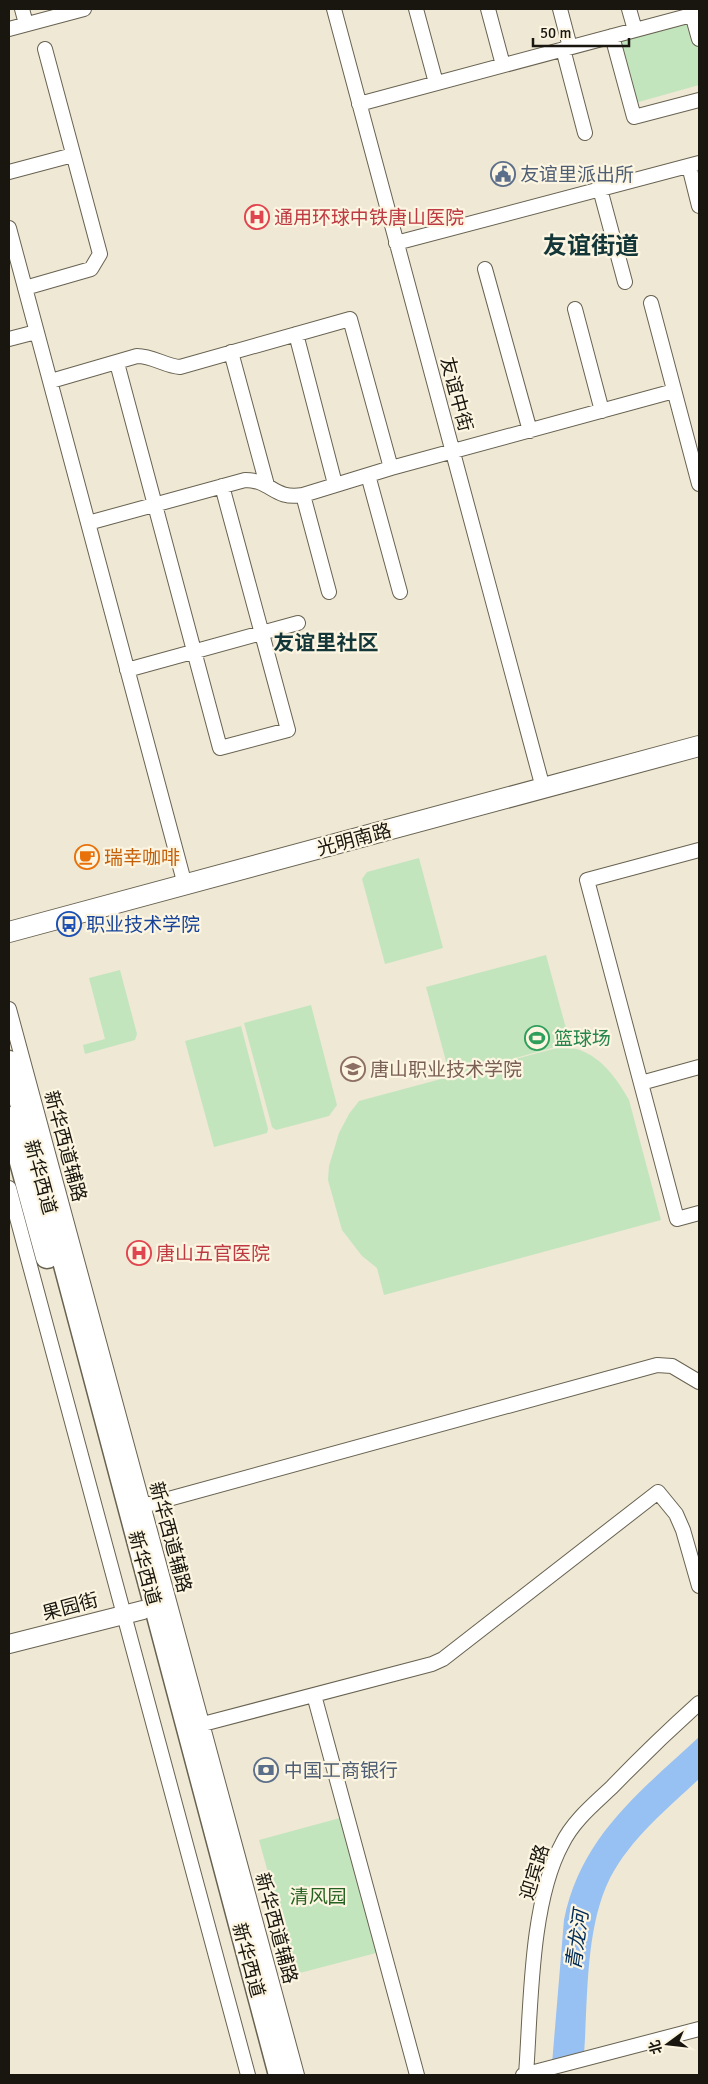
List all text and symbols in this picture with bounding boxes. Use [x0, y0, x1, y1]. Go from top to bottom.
scale bar [533, 15, 629, 47]
text: 50 m [540, 24, 571, 42]
public building icon: 友谊里派出所 [490, 161, 516, 187]
place label: 友谊里派出所 [520, 163, 634, 187]
hospital icon: 通用环球中铁唐山医院 [244, 204, 270, 230]
place label: 通用环球中铁唐山医院 [274, 206, 464, 230]
district label: 友谊街道 [543, 231, 639, 261]
street label: 友谊中街 [435, 354, 477, 434]
district label: 友谊里社区 [274, 630, 379, 656]
street label: 光明南路 [314, 819, 394, 861]
cafe icon: 瑞幸咖啡 [74, 844, 100, 870]
place label: 瑞幸咖啡 [104, 846, 180, 870]
bus stop icon: 职业技术学院 [56, 911, 82, 937]
place label: 职业技术学院 [86, 913, 200, 937]
sports icon: 篮球场 [524, 1025, 550, 1051]
place label: 篮球场 [554, 1027, 611, 1051]
school or university icon: 唐山职业技术学院 [340, 1056, 366, 1082]
place label: 唐山职业技术学院 [370, 1058, 522, 1082]
street label: 新华西道辅路 [40, 1088, 92, 1204]
street label: 新华西道 [20, 1137, 62, 1217]
hospital icon: 唐山五官医院 [126, 1240, 152, 1266]
place label: 唐山五官医院 [156, 1242, 270, 1266]
street label: 新华西道辅路 [145, 1479, 197, 1595]
street label: 新华西道 [124, 1528, 166, 1608]
street label: 果园街 [40, 1588, 101, 1626]
bank icon: 中国工商银行 [253, 1757, 279, 1783]
place label: 中国工商银行 [284, 1759, 398, 1783]
street label: 迎宾路 [515, 1842, 555, 1903]
street label: 新华西道辅路 [250, 1870, 302, 1986]
park label: 清风园 [289, 1885, 347, 1909]
water label: 青龙河 [561, 1905, 595, 1972]
street label: 新华西道 [227, 1920, 269, 2000]
north arrow [643, 2019, 693, 2069]
text: 北 [646, 2038, 666, 2056]

